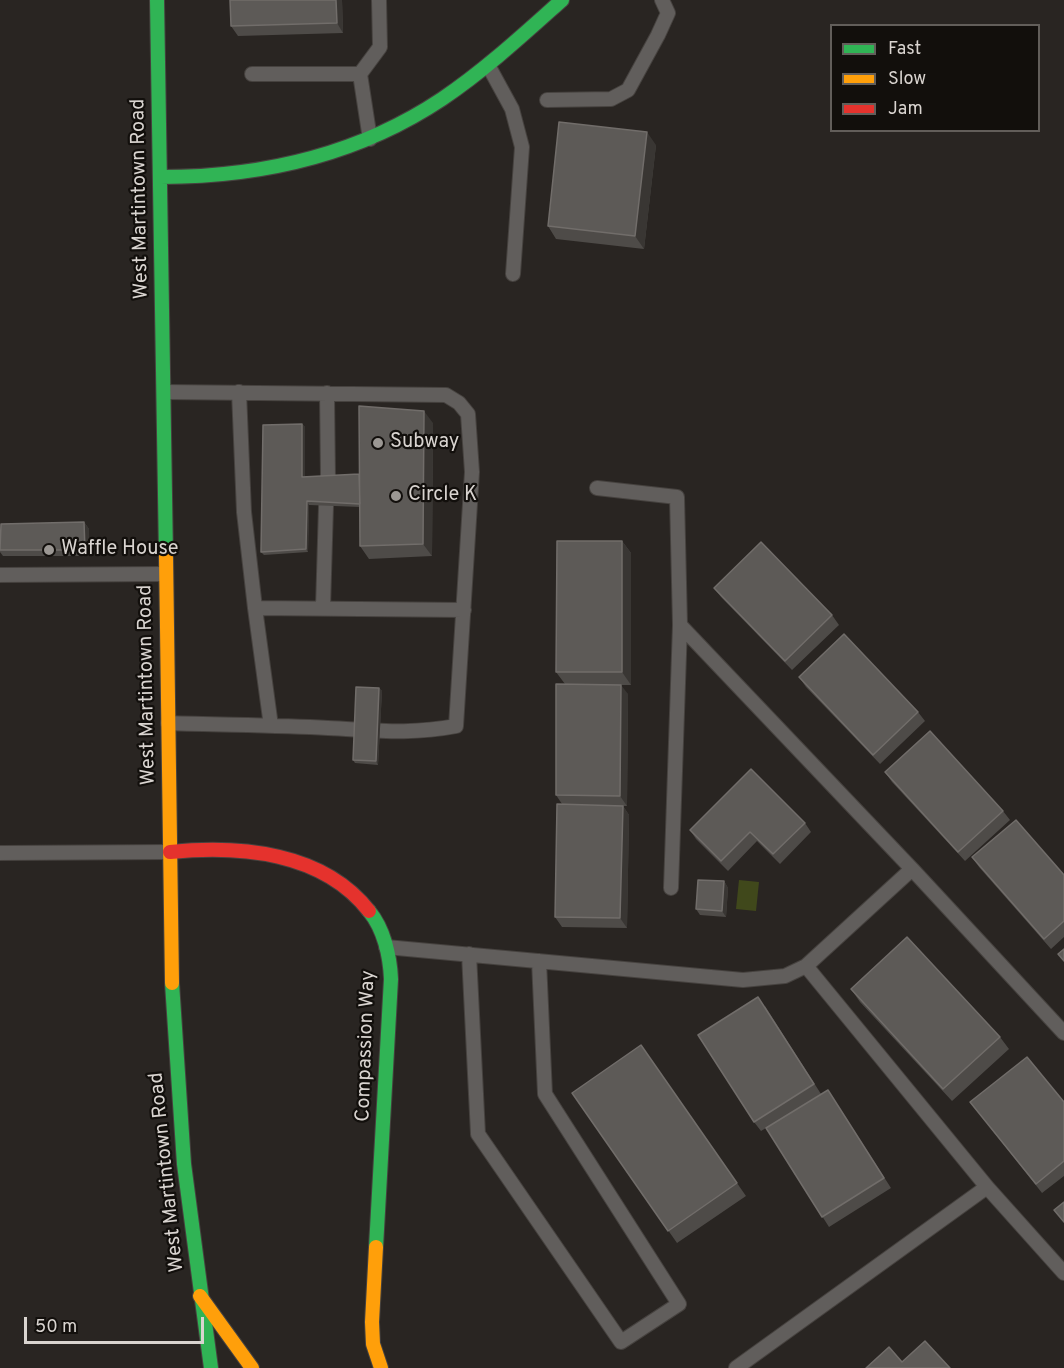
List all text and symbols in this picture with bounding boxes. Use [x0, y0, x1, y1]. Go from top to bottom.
legend [830, 24, 1040, 132]
text: Fast [888, 38, 921, 61]
text: Slow [888, 68, 926, 91]
street label: West Martintown Road [127, 98, 155, 300]
text: Jam [888, 98, 923, 121]
place label: Subway [390, 431, 459, 455]
marker: Subway [371, 436, 385, 450]
place label: Circle K [408, 484, 477, 508]
marker: Circle K [389, 489, 403, 503]
place label: Waffle House [61, 538, 178, 562]
marker: Waffle House [42, 543, 56, 557]
street label: West Martintown Road [134, 584, 162, 786]
street label: Compassion Way [352, 970, 382, 1122]
street label: West Martintown Road [146, 1071, 190, 1273]
scale bar [27, 1305, 207, 1343]
text: 50 m [35, 1316, 77, 1339]

